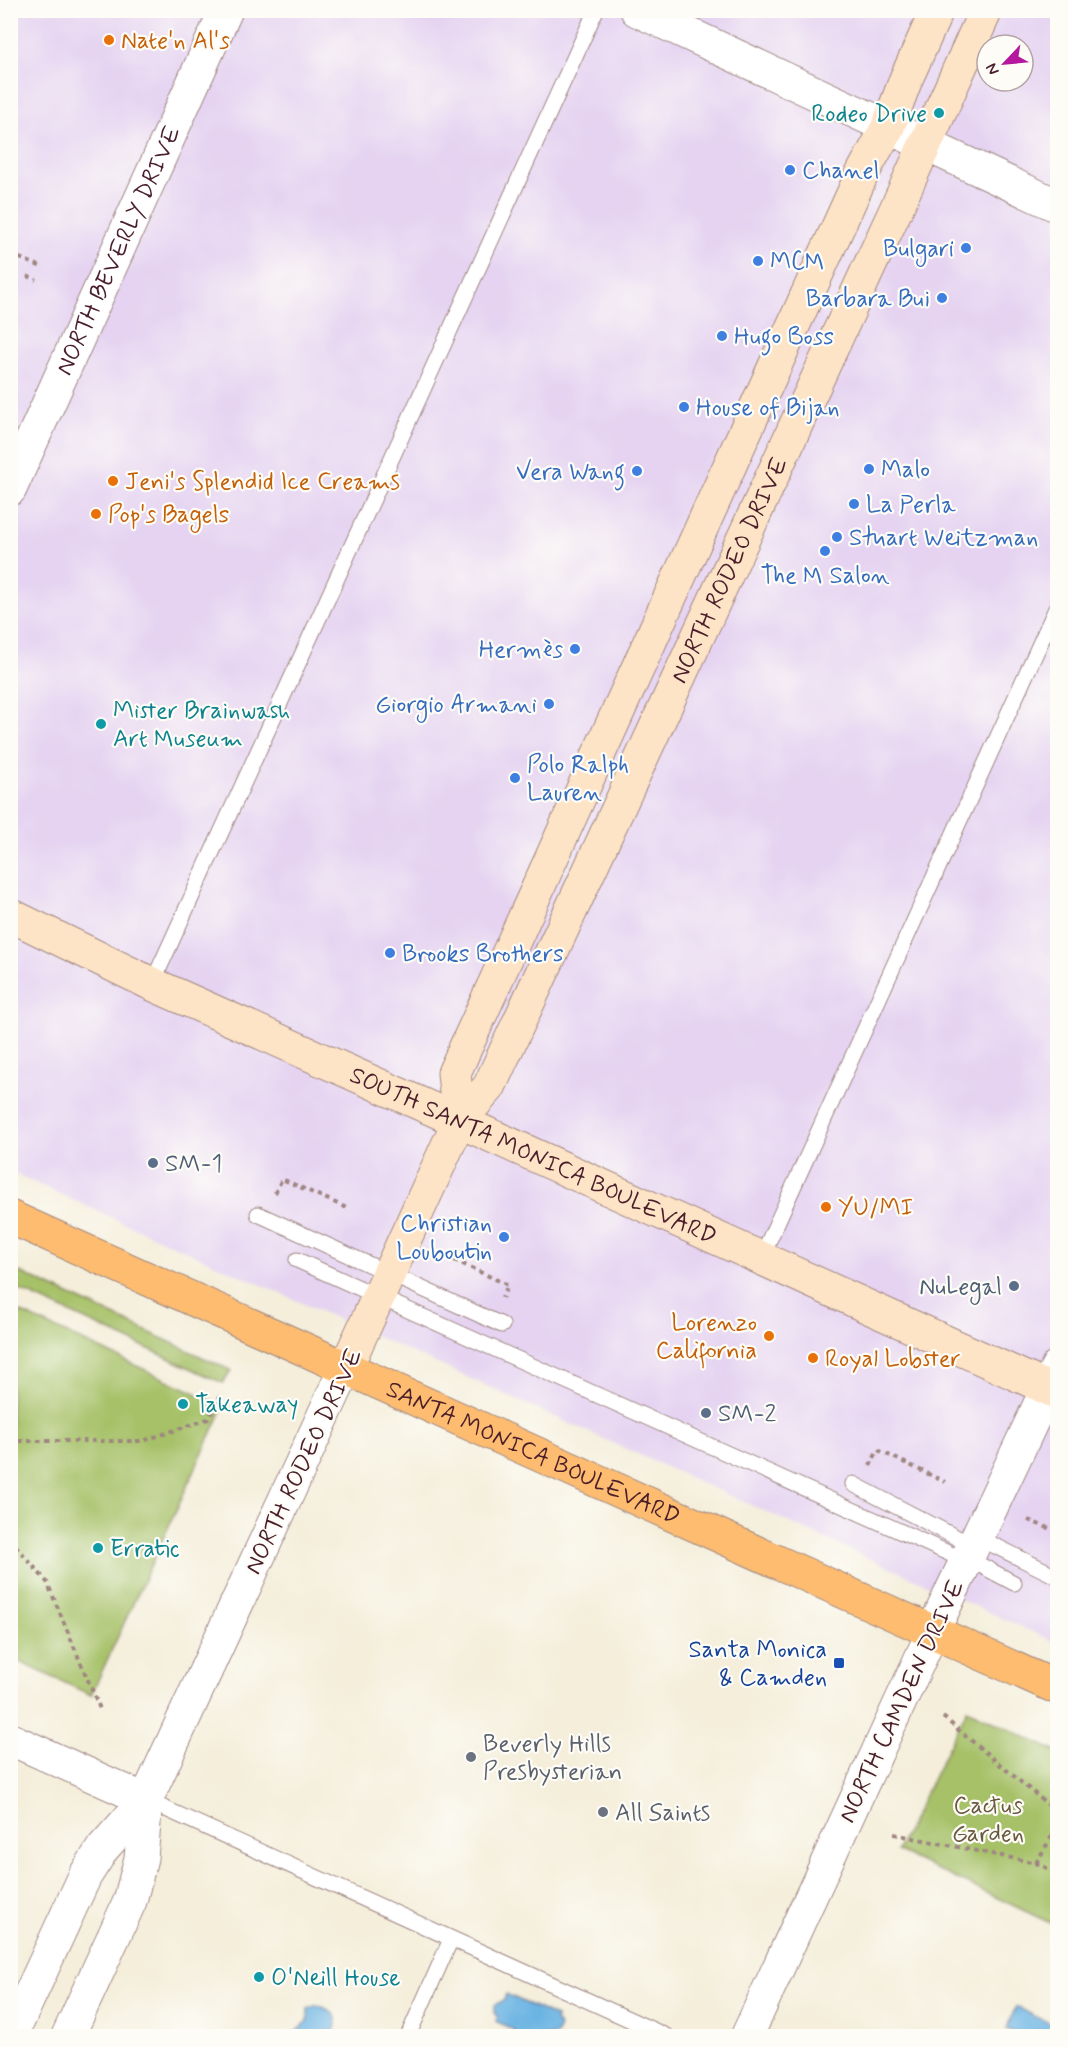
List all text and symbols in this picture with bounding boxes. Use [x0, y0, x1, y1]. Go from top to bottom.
place label: Nate'n Al's [121, 26, 230, 57]
marker: Nate'n Al's [102, 33, 116, 47]
north arrow [975, 33, 1035, 93]
text: N [981, 60, 1005, 78]
place label: Rodeo Drive [811, 99, 927, 130]
marker: Rodeo Drive [932, 106, 946, 120]
street label: NORTH BEVERLY DRIVE [49, 121, 189, 380]
place label: Chanel [802, 156, 880, 187]
marker: Chanel [783, 163, 797, 177]
place label: Bulgari [883, 234, 954, 267]
marker: Bulgari [959, 241, 973, 255]
place label: MCM [770, 247, 825, 278]
marker: MCM [751, 254, 765, 268]
place label: Barbara Bui [806, 284, 930, 315]
marker: Barbara Bui [935, 291, 949, 305]
place label: Hugo Boss [734, 322, 834, 356]
marker: Hugo Boss [715, 329, 729, 343]
place label: House of Bijan [696, 393, 840, 424]
marker: House of Bijan [677, 400, 691, 414]
street label: NORTH RODEO DRIVE [664, 453, 796, 689]
place label: Malo [881, 455, 930, 486]
place label: Vera Wang [516, 457, 625, 491]
marker: Malo [862, 462, 876, 476]
marker: Vera Wang [630, 464, 644, 478]
place label: Jeni's Splendid Ice Creams [125, 467, 400, 498]
marker: Jeni's Splendid Ice Creams [106, 474, 120, 488]
place label: La Perla [866, 490, 956, 521]
marker: La Perla [847, 497, 861, 511]
place label: Pop's Bagels [108, 500, 230, 533]
marker: Pop's Bagels [89, 507, 103, 521]
place label: Stuart Weitzman [849, 523, 1038, 554]
marker: Stuart Weitzman [830, 530, 844, 544]
marker: The M Salon [818, 544, 832, 558]
place label: The M Salon [761, 561, 890, 592]
place label: Hermès [479, 635, 563, 666]
marker: Hermès [568, 642, 582, 656]
place label: Giorgio Armani [375, 690, 537, 723]
place label: Mister Brainwash Art Museum [113, 696, 290, 755]
marker: Giorgio Armani [542, 697, 556, 711]
marker: Mister Brainwash Art Museum [94, 717, 108, 731]
place label: Polo Ralph Lauren [527, 750, 629, 809]
marker: Polo Ralph Lauren [508, 771, 522, 785]
place label: Brooks Brothers [402, 939, 564, 970]
marker: Brooks Brothers [383, 946, 397, 960]
street label: SOUTH SANTA MONICA BOULEVARD [344, 1060, 721, 1253]
place label: SM-1 [165, 1149, 222, 1180]
marker: SM-1 [146, 1156, 160, 1170]
place label: YU/MI [838, 1193, 913, 1224]
marker: YU/MI [819, 1200, 833, 1214]
place label: Christian Louboutin [396, 1209, 492, 1268]
marker: Christian Louboutin [497, 1230, 511, 1244]
place label: NuLegal [919, 1272, 1002, 1305]
marker: NuLegal [1007, 1279, 1021, 1293]
place label: Lorenzo California [656, 1308, 757, 1369]
marker: Lorenzo California [762, 1329, 776, 1343]
street label: NORTH RODEO DRIVE [238, 1344, 370, 1579]
place label: Royal Lobster [825, 1344, 961, 1375]
marker: Royal Lobster [806, 1351, 820, 1365]
street label: SANTA MONICA BOULEVARD [381, 1374, 685, 1533]
place label: Takeaway [195, 1390, 298, 1421]
marker: Takeaway [176, 1397, 190, 1411]
place label: SM-2 [718, 1399, 776, 1430]
marker: SM-2 [699, 1406, 713, 1420]
place label: Erratic [110, 1534, 180, 1565]
marker: Erratic [91, 1541, 105, 1555]
street label: NORTH CAMDEN DRIVE [832, 1575, 972, 1828]
place label: Santa Monica & Camden [689, 1635, 827, 1694]
marker: Santa Monica & Camden [832, 1656, 846, 1670]
place label: Beverly Hills Presbysterian [483, 1729, 622, 1788]
marker: Beverly Hills Presbysterian [464, 1750, 478, 1764]
park label: Cactus Garden [952, 1791, 1024, 1850]
place label: All Saints [615, 1798, 710, 1829]
marker: All Saints [596, 1805, 610, 1819]
place label: O'Neill House [271, 1963, 401, 1994]
marker: O'Neill House [252, 1970, 266, 1984]

